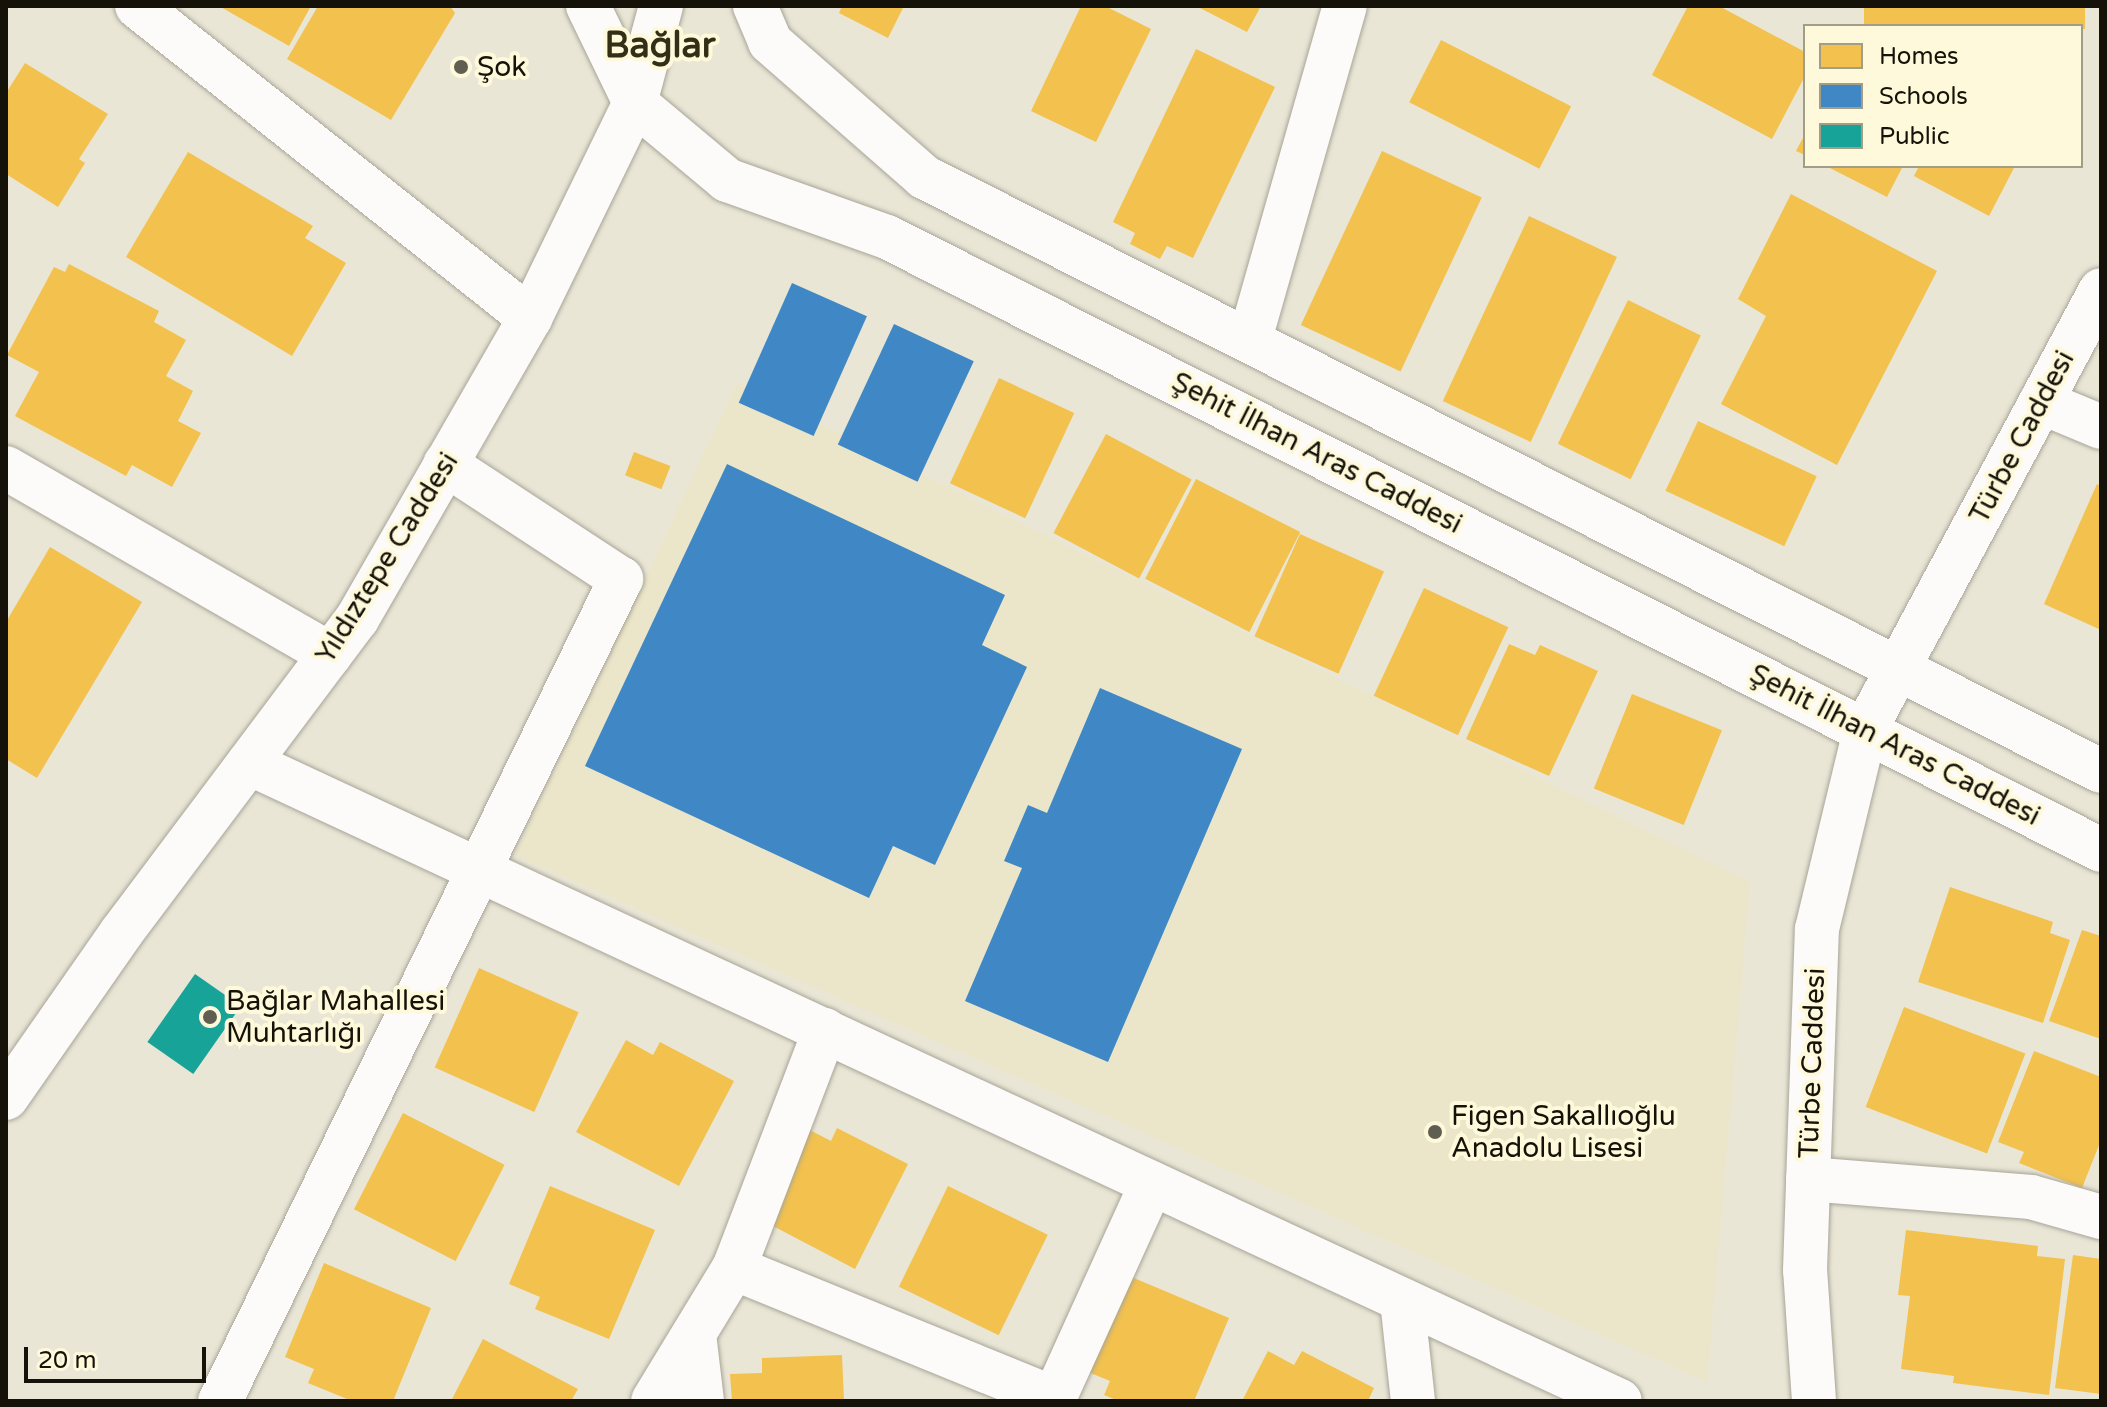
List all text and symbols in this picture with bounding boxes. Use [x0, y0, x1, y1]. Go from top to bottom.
district label: Bağlar [605, 24, 715, 68]
legend [1803, 24, 2083, 168]
text: Homes [1879, 42, 1959, 71]
place label: Şok [477, 50, 527, 84]
marker: Şok [452, 58, 470, 76]
text: Schools [1879, 82, 1968, 111]
text: Public [1879, 122, 1949, 151]
street label: Türbe Caddesi [1962, 345, 2082, 529]
street label: Şehit İlhan Aras Caddesi [1166, 365, 1468, 541]
street label: Yıldıztepe Caddesi [309, 446, 465, 670]
street label: Şehit İlhan Aras Caddesi [1744, 657, 2046, 833]
street label: Türbe Caddesi [1792, 967, 1832, 1159]
place label: Bağlar Mahallesi Muhtarlığı [226, 984, 445, 1050]
marker: Bağlar Mahallesi Muhtarlığı [201, 1008, 219, 1026]
place label: Figen Sakallıoğlu Anadolu Lisesi [1451, 1099, 1676, 1165]
marker: Figen Sakallıoğlu Anadolu Lisesi [1426, 1123, 1444, 1141]
scale bar [28, 1331, 210, 1381]
text: 20 m [38, 1346, 96, 1375]

